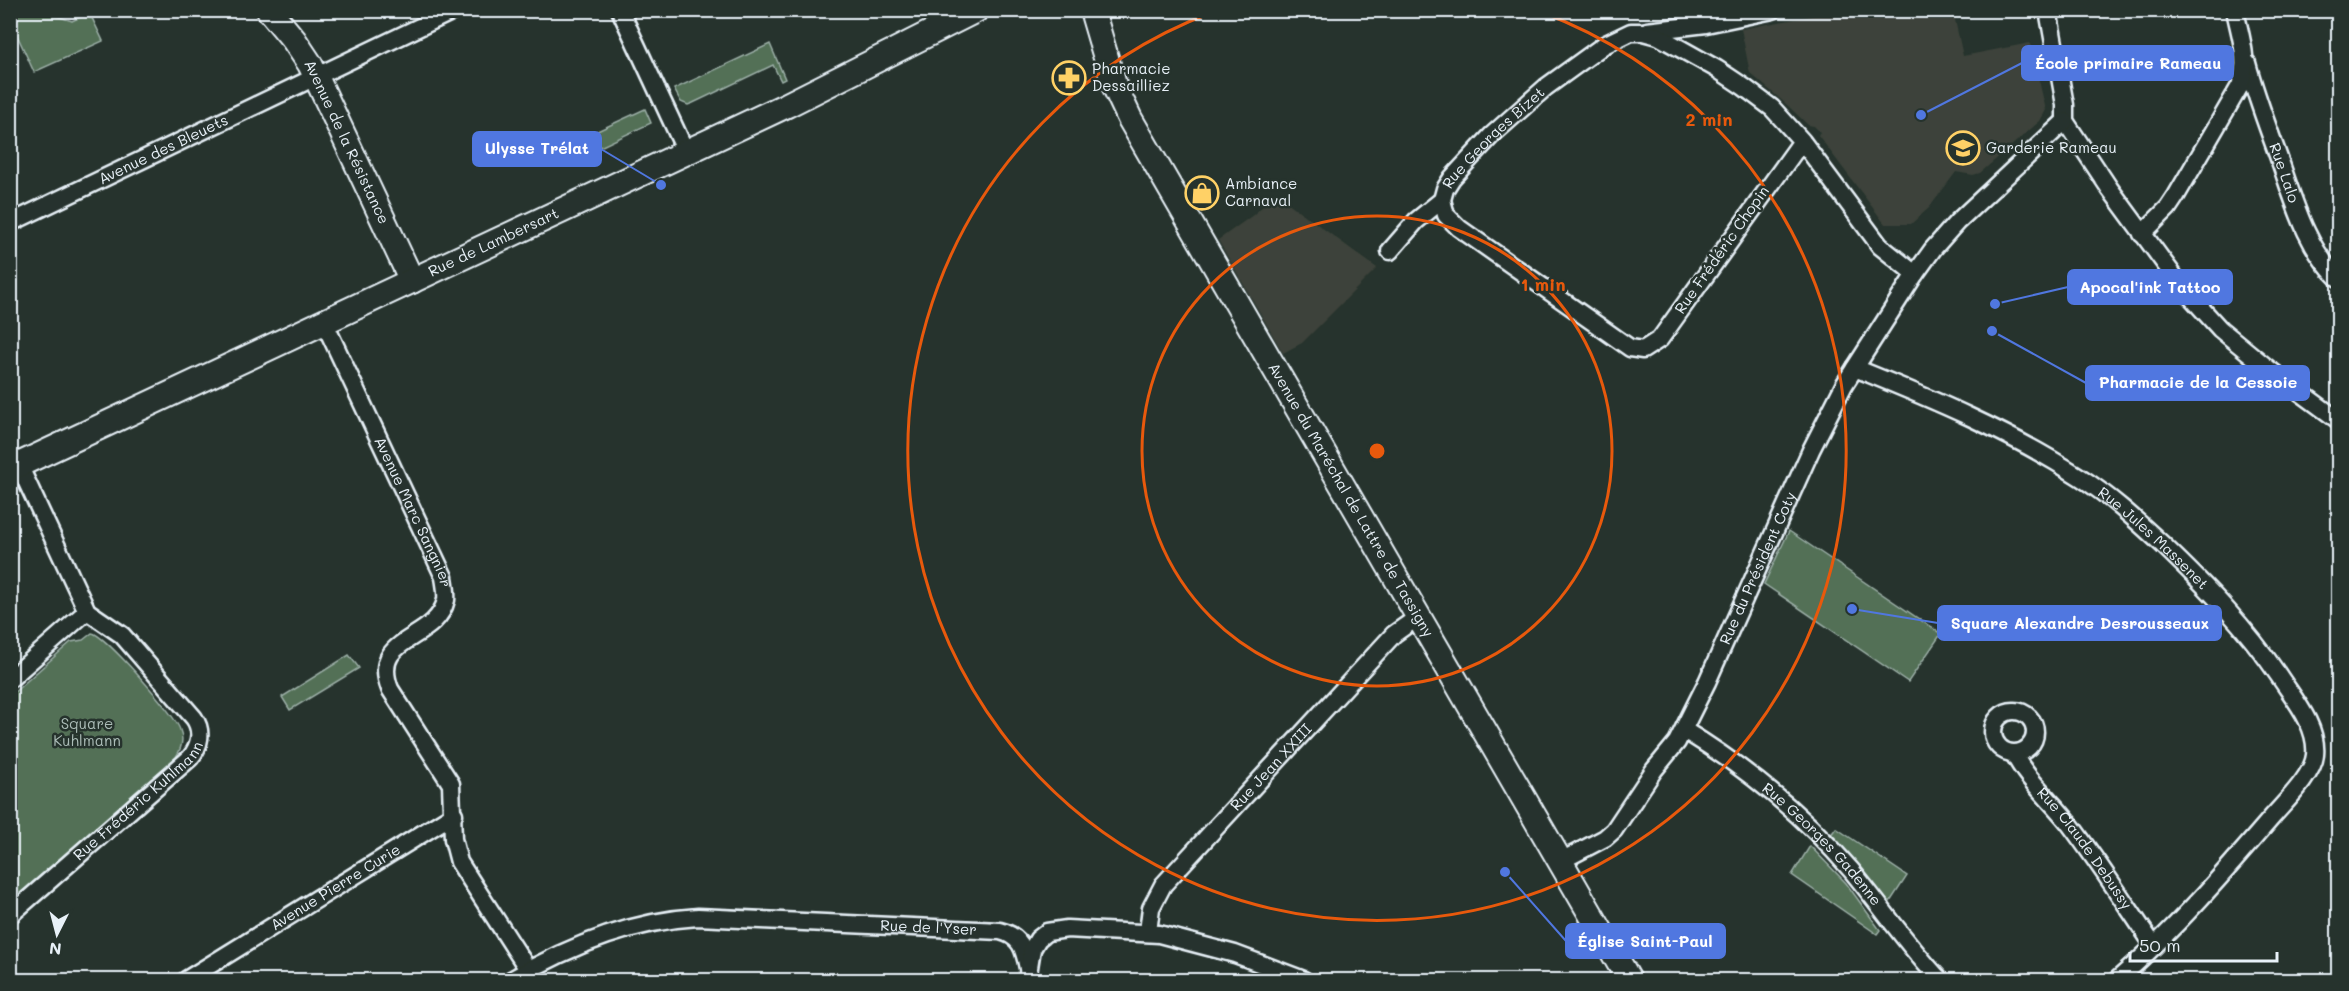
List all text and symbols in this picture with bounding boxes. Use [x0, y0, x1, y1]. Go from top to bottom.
callout: École primaire Rameau [2022, 46, 2233, 80]
text: École primaire Rameau [2035, 52, 2221, 73]
street label: Avenue de la Résistance [300, 56, 395, 227]
place label: Pharmacie Dessailliez [1092, 58, 1171, 95]
pharmacy icon: Pharmacie Dessailliez [1051, 60, 1087, 96]
street label: Rue Georges Bizet [1437, 82, 1548, 192]
text: 2 min [1685, 107, 1733, 131]
street label: Avenue des Bleuets [95, 109, 231, 188]
school or university icon: Garderie Rameau [1945, 130, 1981, 166]
callout: Ulysse Trélat [473, 132, 601, 166]
text: Ulysse Trélat [485, 137, 589, 158]
place label: Garderie Rameau [1986, 137, 2117, 157]
street label: Rue Lalo [2265, 140, 2305, 205]
place label: Ambiance Carnaval [1225, 173, 1297, 210]
shop icon: Ambiance Carnaval [1184, 175, 1220, 211]
street label: Rue Frédéric Chopin [1669, 181, 1773, 317]
street label: Rue de Lambersart [425, 202, 562, 281]
callout: Apocal'ink Tattoo [2068, 270, 2232, 304]
text: 1 min [1520, 272, 1566, 296]
text: Apocal'ink Tattoo [2080, 276, 2221, 297]
street label: Avenue du Maréchal de Lattre de Tassigny [1264, 359, 1439, 640]
callout: Pharmacie de la Cessoie [2086, 366, 2309, 400]
text: Pharmacie de la Cessoie [2099, 371, 2297, 392]
street label: Avenue Marc Sangnier [370, 433, 456, 588]
centre of rings [1367, 441, 1387, 461]
street label: Rue Jules Massenet [2094, 482, 2213, 593]
street label: Rue du Président Coty [1714, 488, 1800, 647]
callout: Square Alexandre Desrousseaux [1938, 606, 2221, 640]
text: Square Alexandre Desrousseaux [1951, 612, 2209, 633]
park label: Square Kuhlmann [53, 713, 121, 750]
street label: Rue Jean XXIII [1225, 719, 1316, 815]
street label: Rue Frédéric Kuhlmann [69, 738, 207, 864]
street label: Rue Georges Gadenne [1758, 778, 1887, 909]
street label: Rue Claude Debussy [2033, 782, 2137, 913]
street label: Avenue Pierre Curie [266, 839, 404, 934]
north arrow [27, 904, 87, 964]
street label: Rue de l'Yser [880, 914, 977, 939]
callout: Église Saint-Paul [1566, 924, 1725, 958]
scale bar [2130, 925, 2277, 963]
text: Église Saint-Paul [1577, 930, 1713, 951]
text: 50 m [2139, 933, 2181, 957]
text: N [48, 938, 63, 960]

